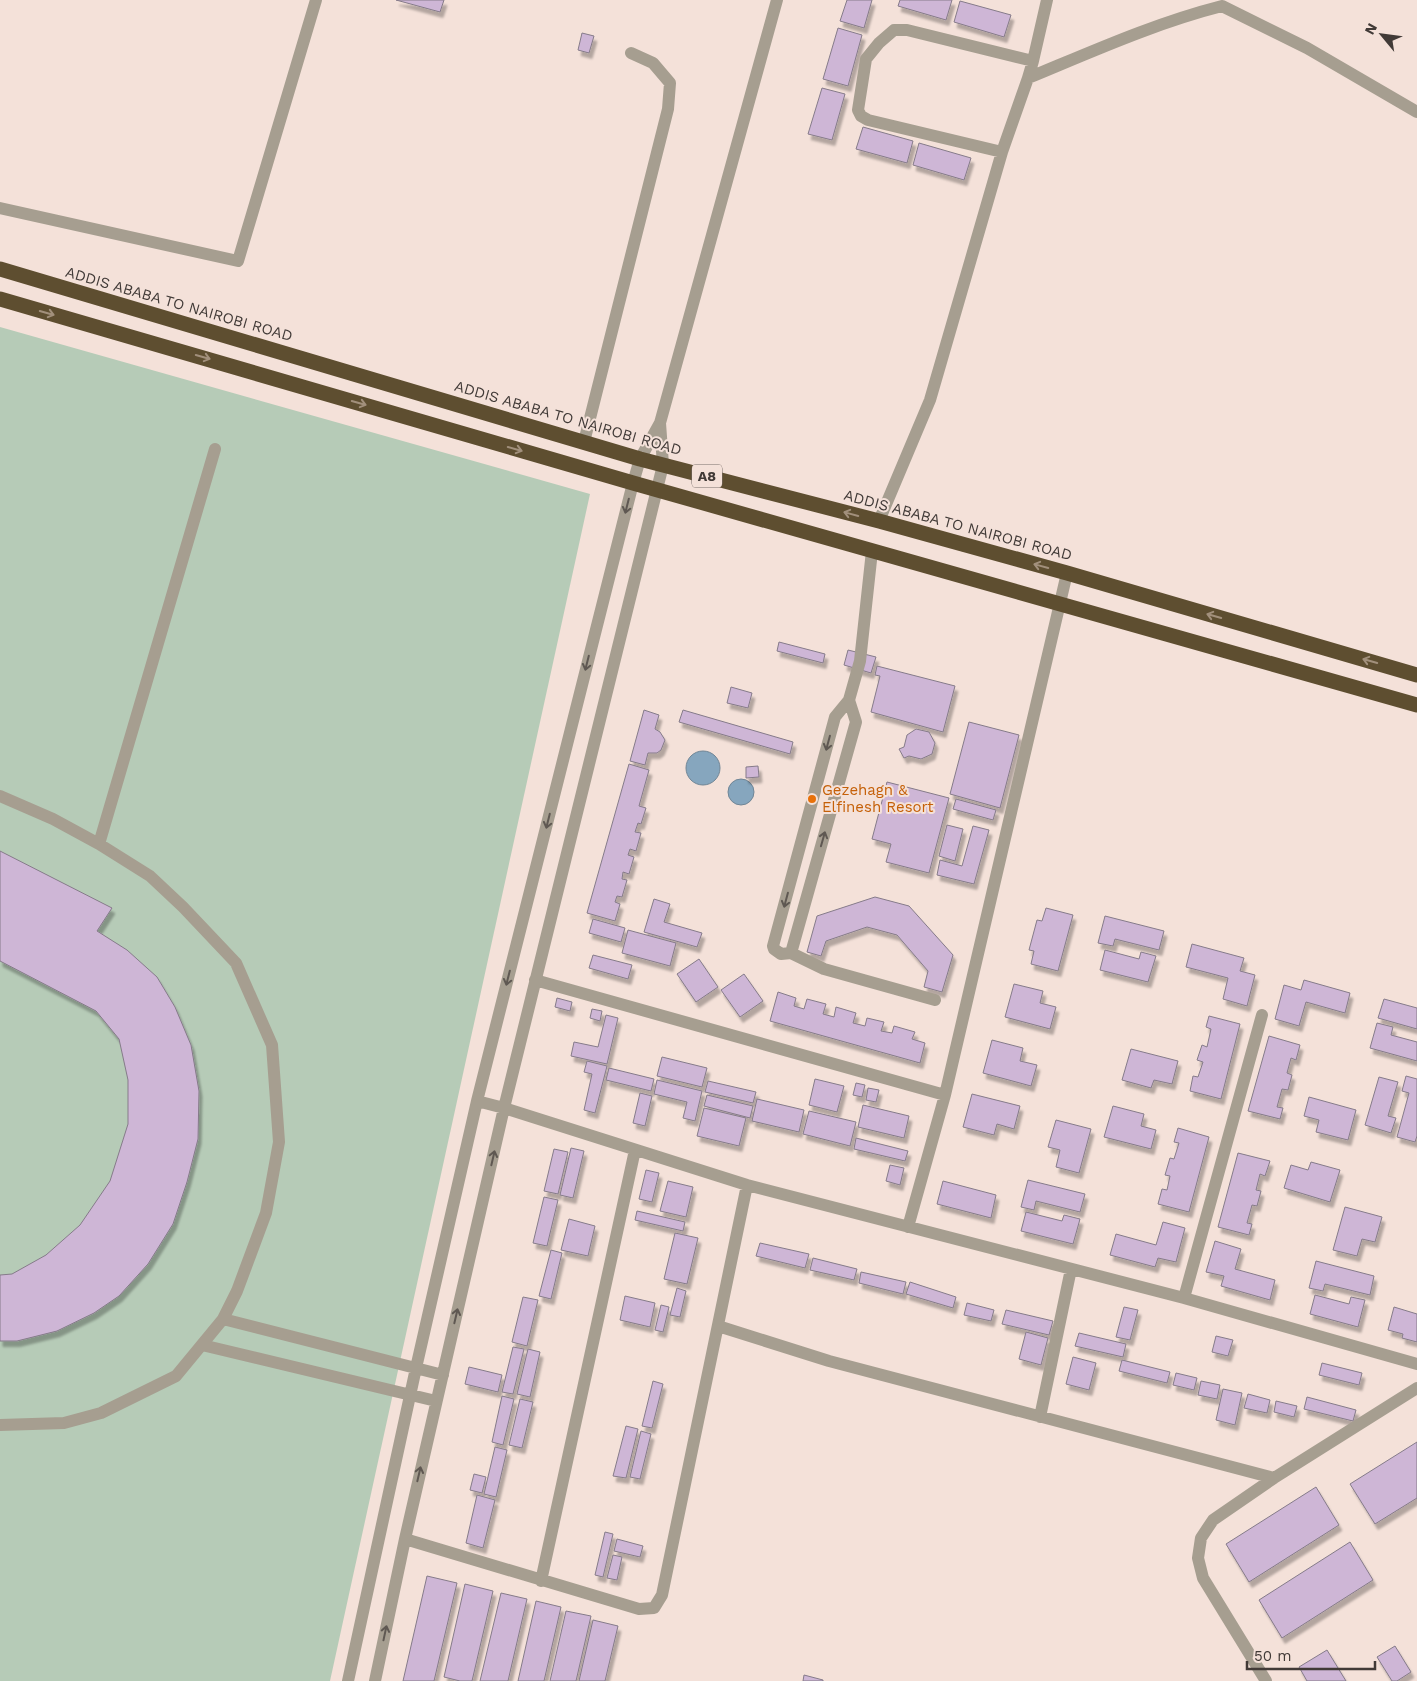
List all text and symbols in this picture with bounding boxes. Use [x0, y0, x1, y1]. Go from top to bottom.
north arrow [1357, 10, 1407, 60]
text: N [1361, 20, 1380, 37]
street label: ADDIS ABABA TO NAIROBI ROAD [63, 263, 295, 345]
one-way arrow [38, 308, 54, 318]
one-way arrow [195, 353, 211, 363]
street label: ADDIS ABABA TO NAIROBI ROAD [452, 377, 684, 459]
one-way arrow [351, 399, 367, 409]
one-way arrow [507, 444, 523, 454]
road number: A8 [692, 464, 722, 488]
street label: ADDIS ABABA TO NAIROBI ROAD [842, 486, 1074, 564]
one-way arrow [622, 497, 631, 513]
one-way arrow [843, 509, 859, 518]
one-way arrow [1034, 561, 1050, 570]
one-way arrow [1206, 610, 1222, 620]
one-way arrow [582, 655, 591, 671]
one-way arrow [1363, 656, 1379, 665]
one-way arrow [823, 734, 833, 750]
place label: Gezehagn & Elfinesh Resort [822, 781, 934, 816]
marker: Gezehagn & Elfinesh Resort [806, 793, 818, 805]
one-way arrow [542, 812, 552, 828]
one-way arrow [819, 831, 829, 847]
one-way arrow [781, 891, 790, 907]
one-way arrow [503, 970, 512, 986]
one-way arrow [489, 1150, 498, 1166]
one-way arrow [452, 1309, 461, 1325]
one-way arrow [415, 1467, 424, 1483]
one-way arrow [381, 1626, 390, 1642]
scale bar [1247, 1638, 1374, 1670]
text: 50 m [1254, 1647, 1291, 1665]

